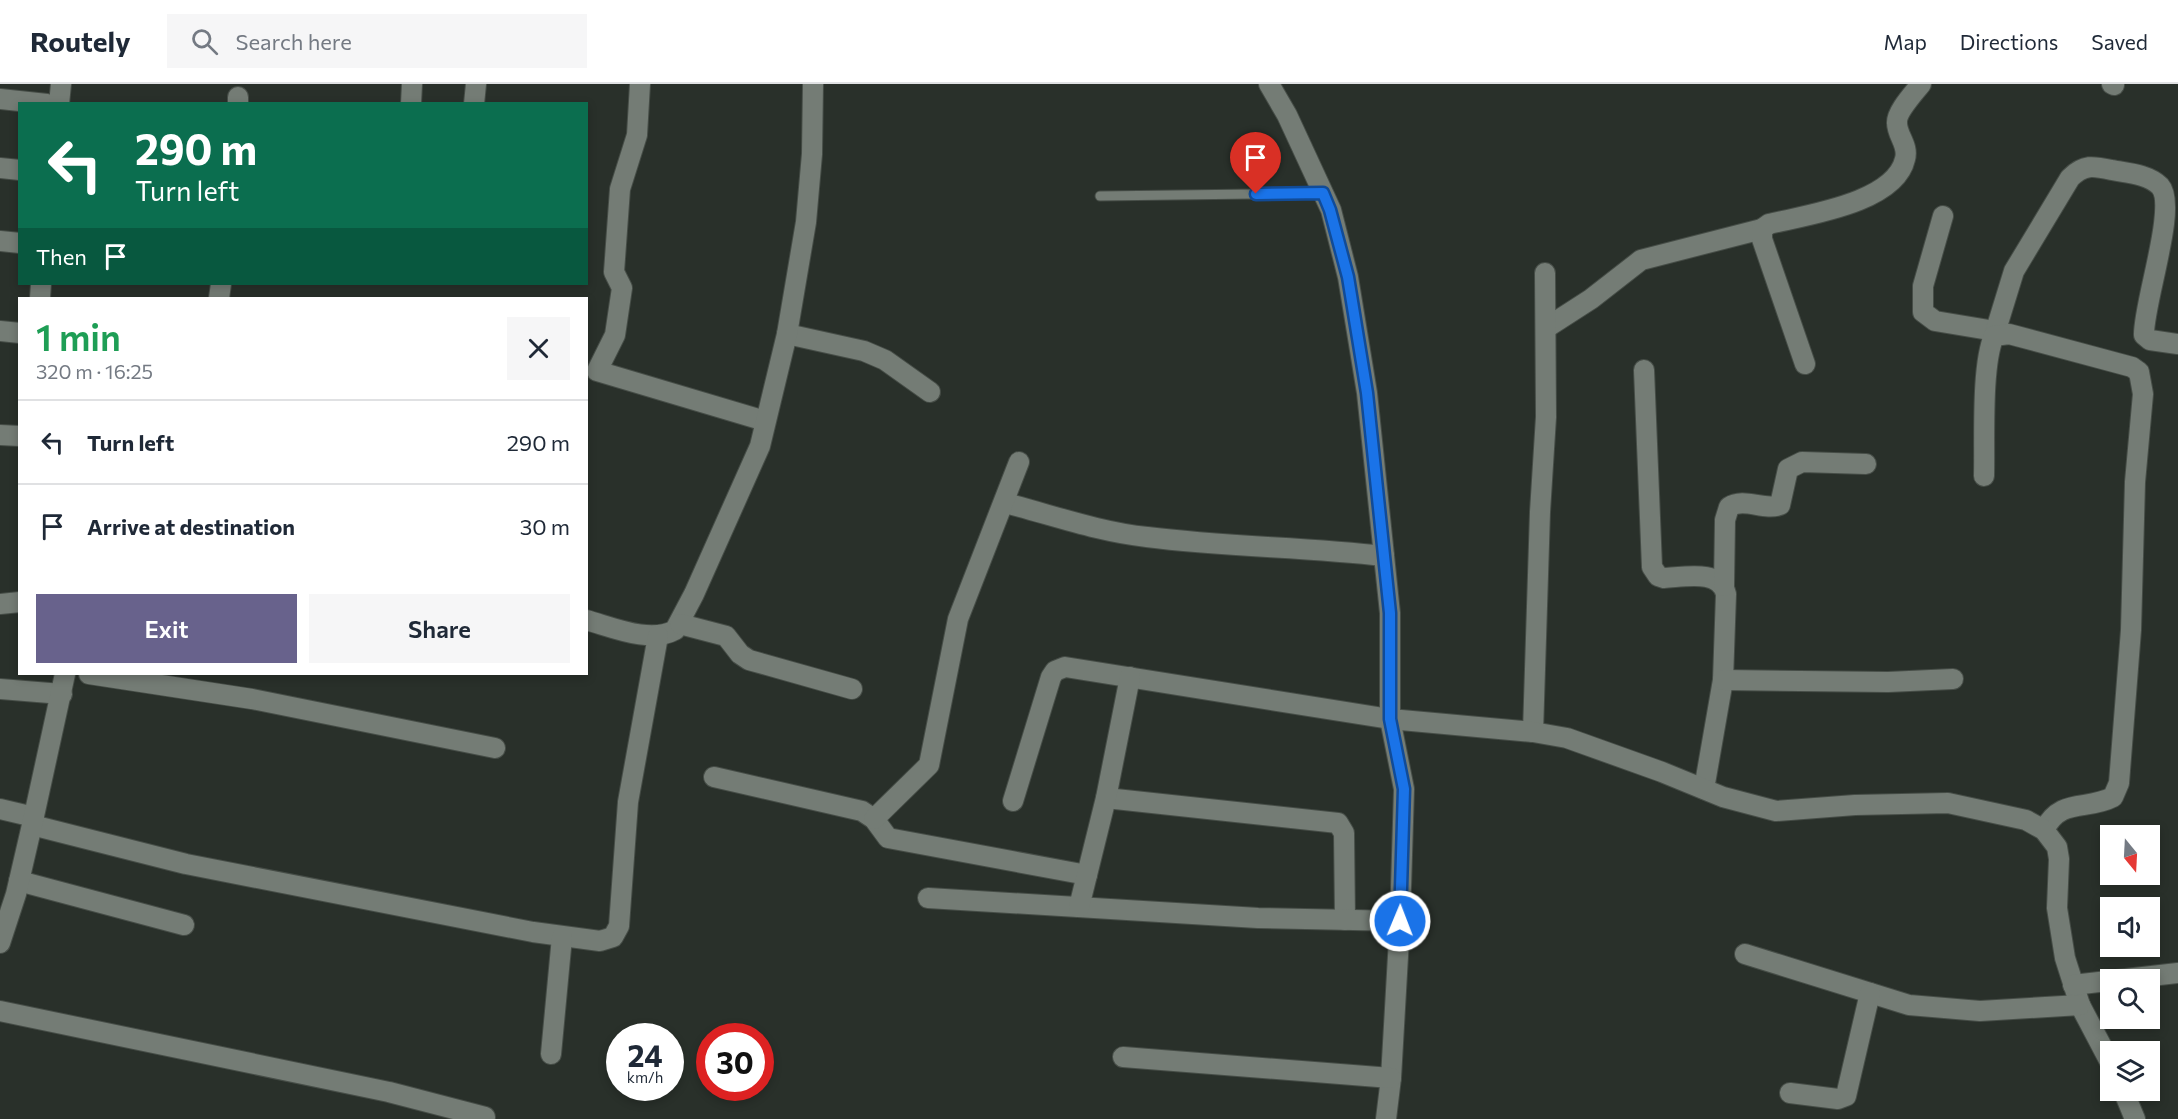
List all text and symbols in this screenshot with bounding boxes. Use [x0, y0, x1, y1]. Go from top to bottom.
search box [167, 14, 587, 68]
text: Routely [30, 24, 131, 58]
icon: search [188, 25, 221, 58]
text: Search here [236, 28, 352, 55]
text: Map [1884, 29, 1927, 54]
text: Directions [1960, 29, 2058, 54]
text: Saved [2091, 29, 2148, 54]
text: 290 m [135, 122, 257, 174]
icon: left [36, 126, 114, 204]
pin [1230, 132, 1281, 194]
icon: arrive [1239, 141, 1272, 174]
text: Turn left [135, 174, 239, 207]
icon: arrive [99, 240, 132, 273]
text: Then [36, 243, 87, 270]
text: 1 min [36, 314, 121, 358]
button: close [507, 317, 570, 380]
text: 320 m · 16:25 [36, 359, 153, 383]
icon: left [36, 426, 69, 459]
text: Turn left [87, 429, 174, 456]
text: 290 m [507, 429, 570, 456]
icon: arrive [36, 510, 69, 543]
text: Arrive at destination [87, 513, 295, 540]
text: 30 m [520, 513, 570, 540]
button: Exit [36, 594, 297, 663]
button: Share [309, 594, 570, 663]
north arrow [2100, 825, 2160, 885]
map controls [2100, 825, 2160, 1101]
position arrow [1368, 889, 1432, 953]
button: sound [2100, 897, 2160, 957]
button: search [2100, 969, 2160, 1029]
speed limit sign: 30 [696, 1023, 774, 1101]
text: 24 [627, 1036, 663, 1073]
button: layers [2100, 1041, 2160, 1101]
text: km/h [627, 1068, 663, 1086]

